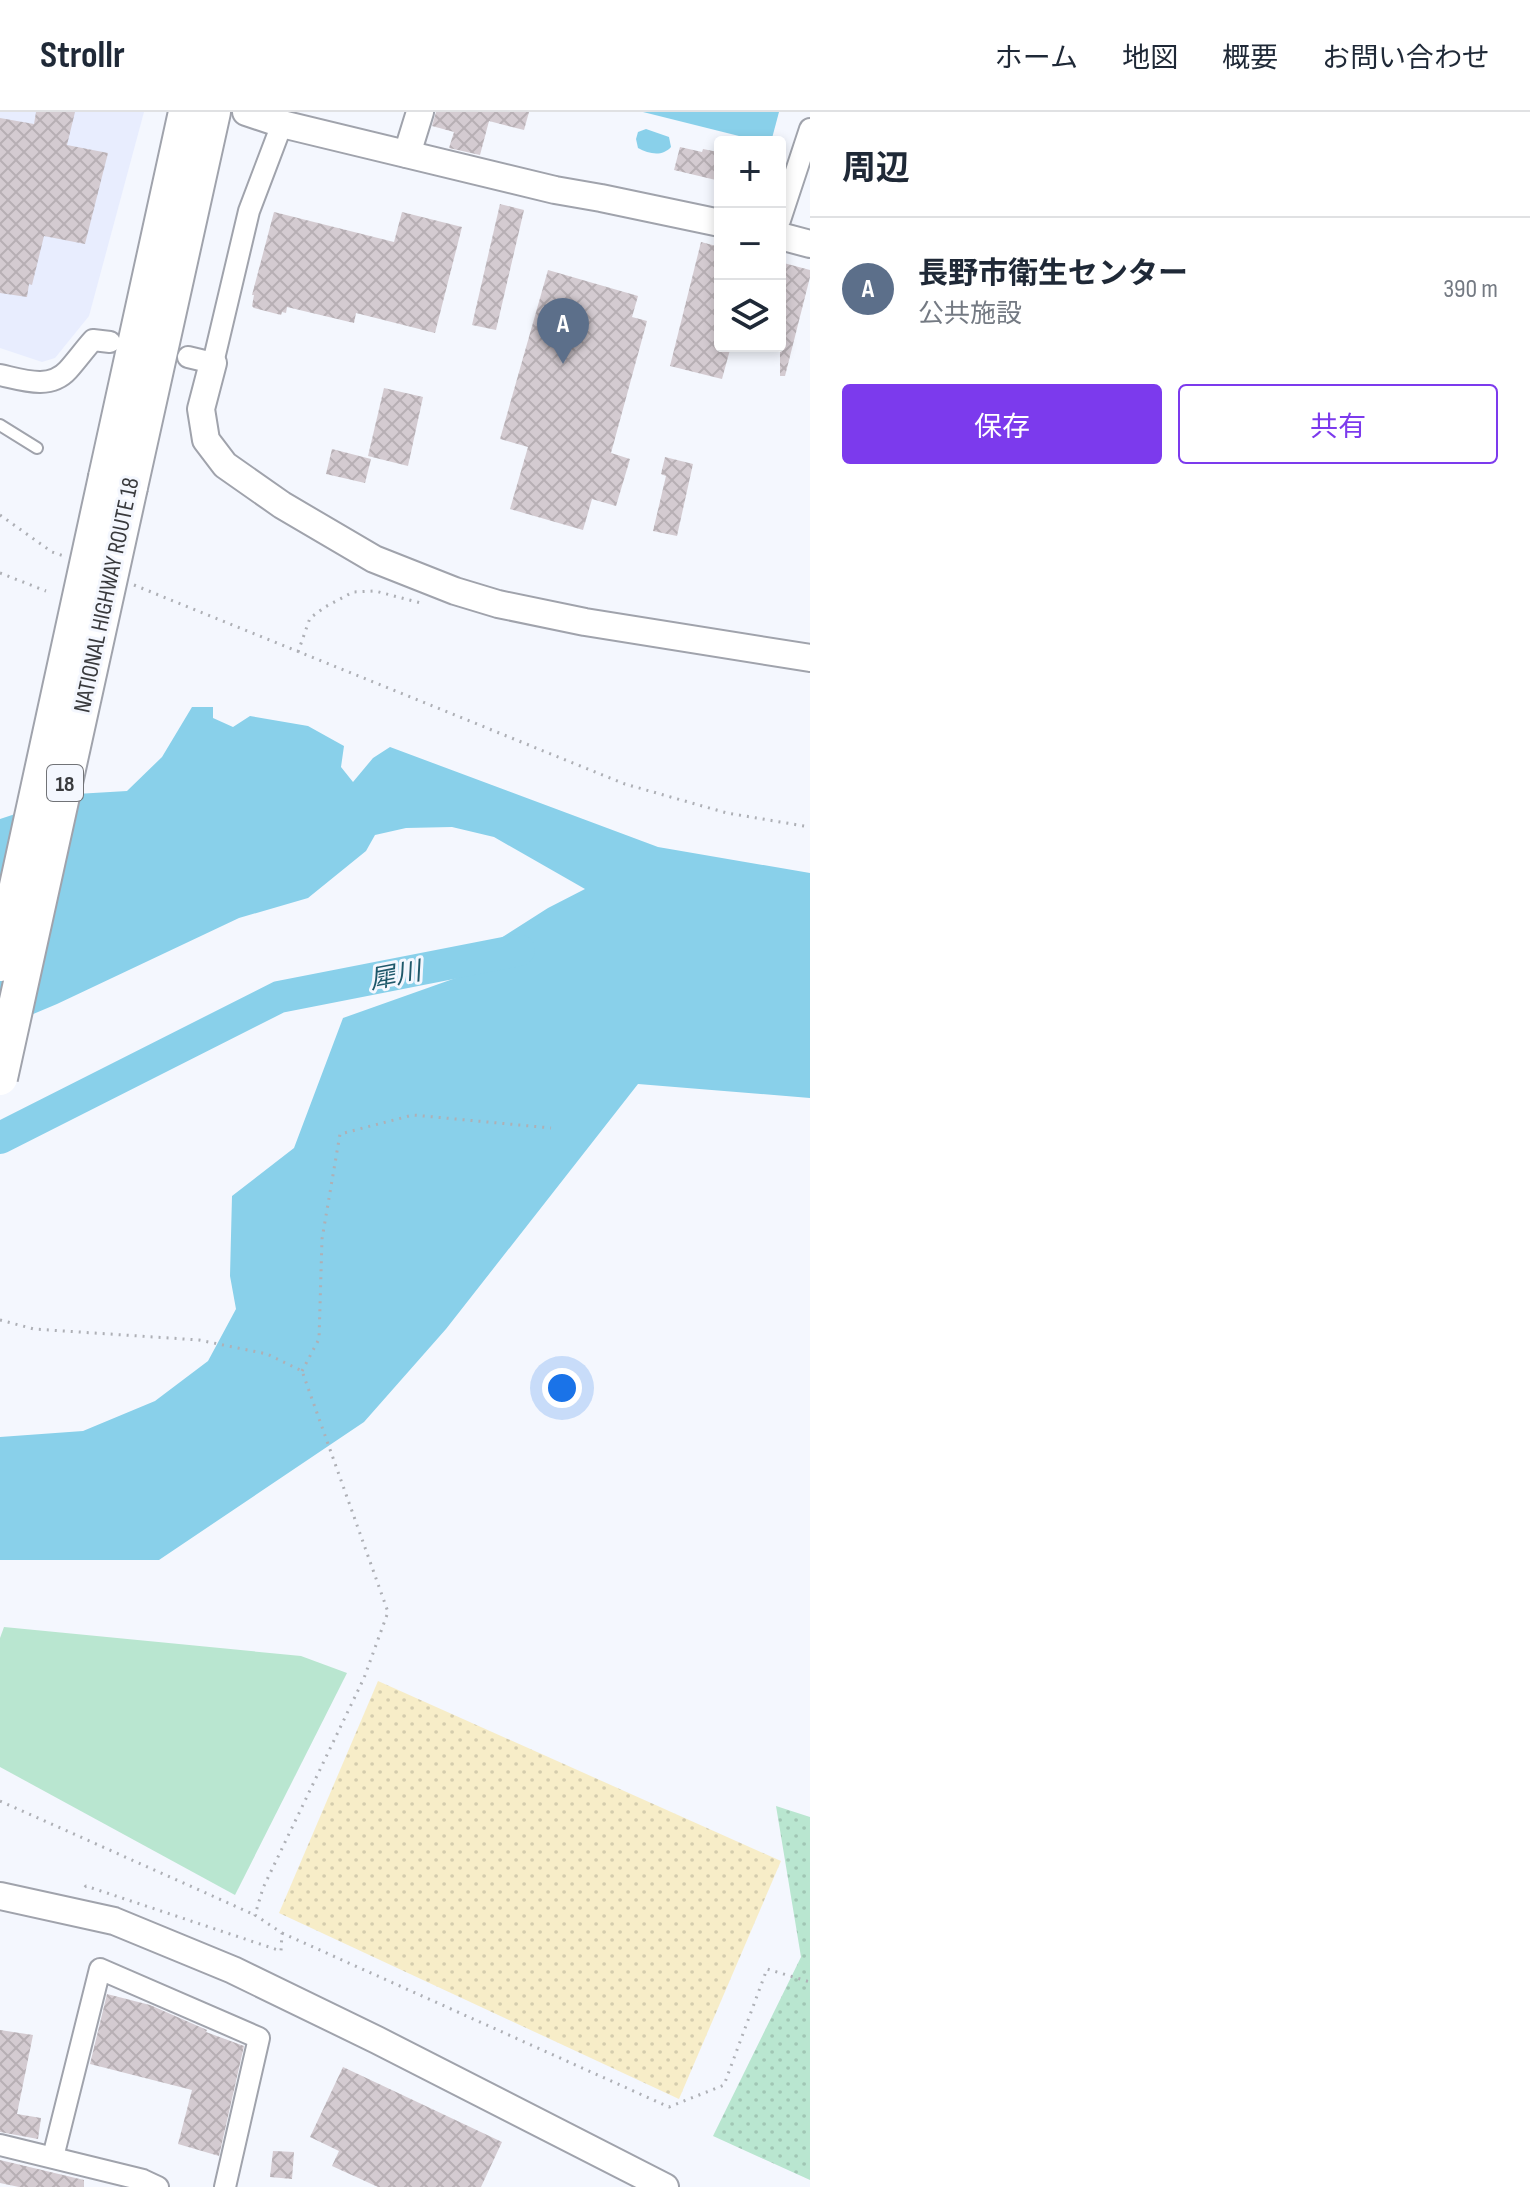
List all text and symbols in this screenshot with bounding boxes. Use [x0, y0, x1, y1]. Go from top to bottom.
text: Strollr [40, 33, 125, 78]
text: ホーム [995, 42, 1078, 75]
text: 地図 [1122, 42, 1178, 75]
text: 概要 [1222, 42, 1278, 75]
text: お問い合わせ [1322, 42, 1490, 75]
map controls [714, 136, 786, 352]
button: + [714, 136, 786, 208]
text: 周辺 [842, 148, 910, 189]
button: − [714, 208, 786, 280]
text: 長野市衛生センター [918, 256, 1188, 292]
text: A [862, 274, 874, 305]
text: 390 m [1443, 274, 1498, 305]
button: layers [714, 280, 786, 352]
pin: A [537, 298, 589, 364]
text: 公共施設 [918, 299, 1022, 330]
button: 保存 [842, 384, 1162, 464]
button: 共有 [1178, 384, 1498, 464]
street label: NATIONAL HIGHWAY ROUTE 18 [67, 475, 146, 715]
road number: 18 [47, 765, 83, 801]
water label: 犀川 [367, 956, 427, 997]
your location [542, 1368, 582, 1408]

